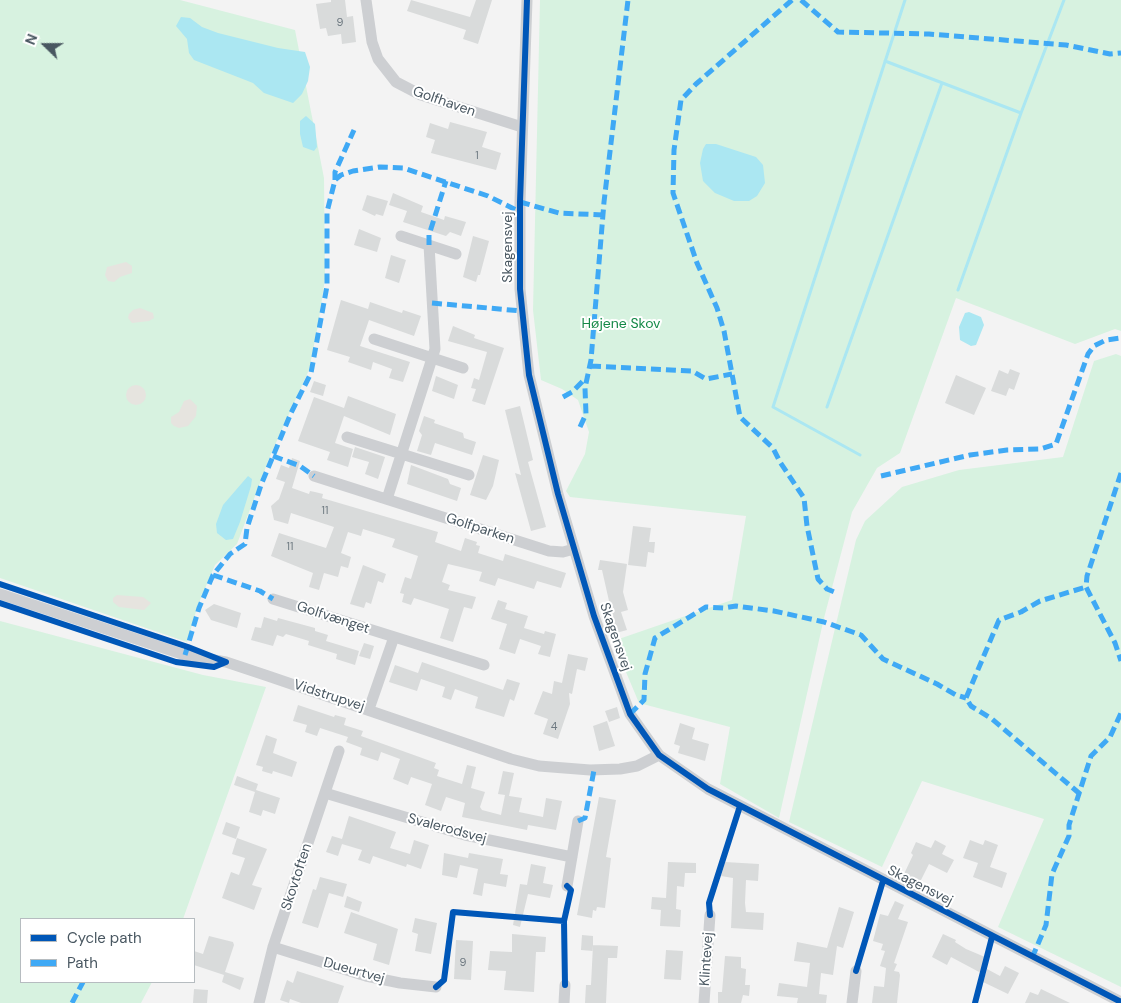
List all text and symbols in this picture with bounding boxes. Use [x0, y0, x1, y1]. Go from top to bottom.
house number: 9 [337, 16, 343, 30]
north arrow [20, 20, 70, 70]
text: N [21, 31, 41, 47]
street label: Golfhaven [410, 83, 478, 121]
house number: 1 [475, 149, 479, 163]
street label: Skagensvej [500, 211, 516, 283]
park label: Højene Skov [582, 316, 660, 332]
house number: 11 [322, 504, 328, 518]
street label: Golfparken [444, 510, 516, 548]
house number: 11 [287, 540, 293, 554]
street label: Golfvænget [295, 598, 371, 638]
street label: Skagensvej [595, 601, 635, 673]
street label: Vidstrupvej [291, 677, 367, 715]
house number: 4 [551, 720, 557, 734]
street label: Svalerodsvej [406, 810, 488, 848]
street label: Skovtoften [278, 841, 316, 913]
street label: Skagensvej [884, 862, 956, 910]
legend [20, 918, 195, 983]
text: Cycle path [67, 928, 142, 948]
street label: Klintevej [697, 931, 717, 987]
text: Path [67, 953, 98, 973]
street label: Dueurtvej [322, 954, 386, 988]
house number: 9 [460, 956, 466, 970]

